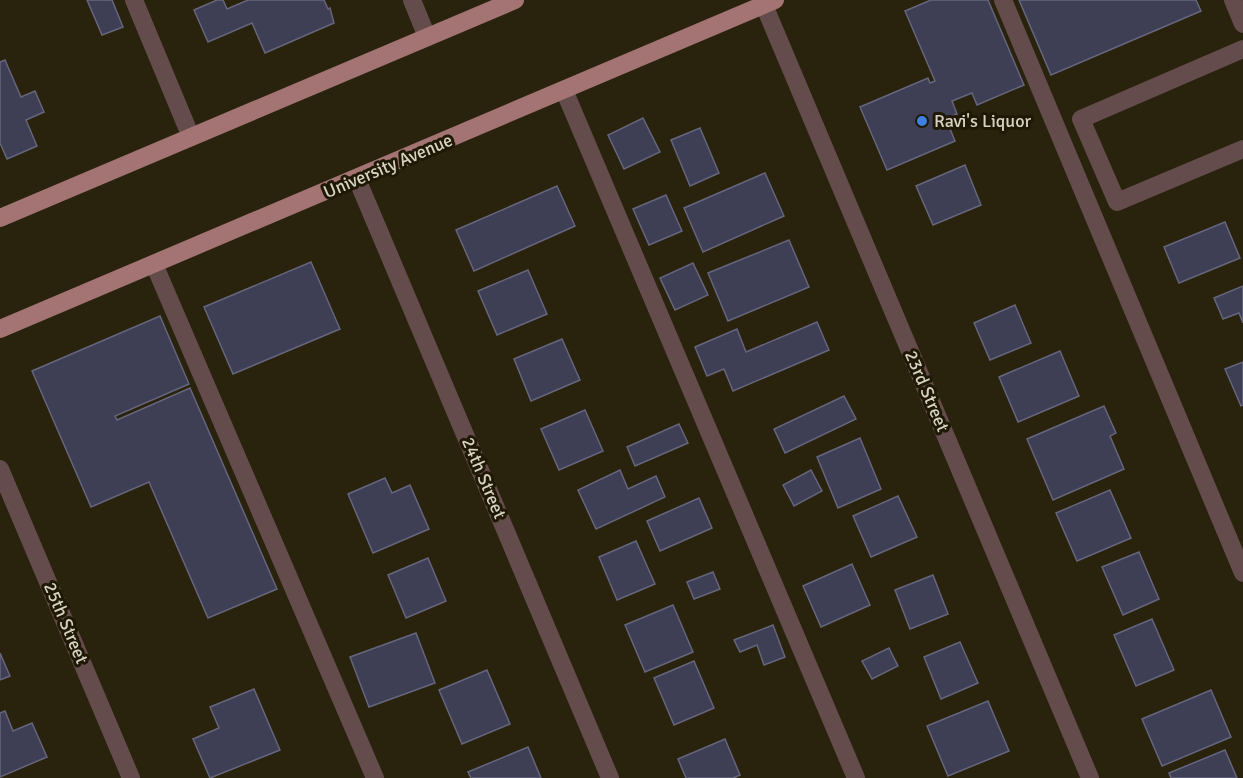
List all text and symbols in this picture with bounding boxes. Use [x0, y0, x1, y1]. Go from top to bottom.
place label: Ravi's Liquor [934, 110, 1032, 132]
marker: Ravi's Liquor [915, 114, 929, 128]
street label: University Avenue [320, 129, 456, 203]
street label: 23rd Street [900, 347, 954, 435]
street label: 24th Street [457, 434, 511, 522]
street label: 25th Street [39, 579, 93, 667]

